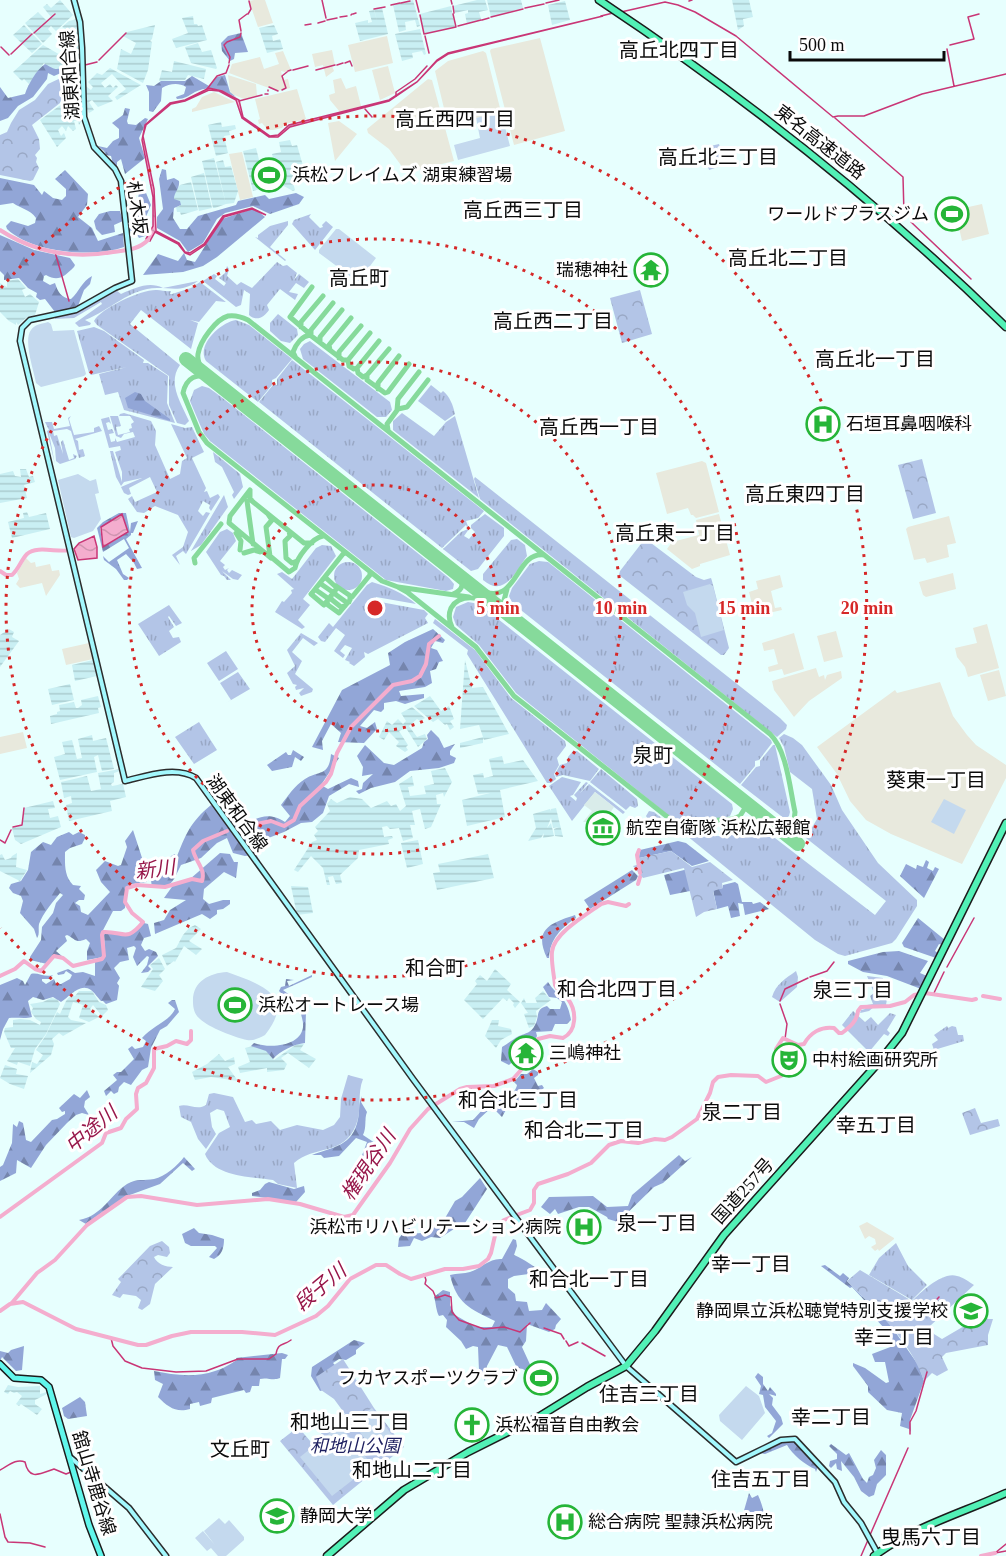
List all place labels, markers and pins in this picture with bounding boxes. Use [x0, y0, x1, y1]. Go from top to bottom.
sports icon: 浜松フレイムズ 湖東練習場 [251, 157, 287, 193]
place label: 浜松フレイムズ 湖東練習場 [292, 165, 512, 185]
sports icon: ワールドプラスジム [934, 196, 970, 232]
place label: ワールドプラスジム [767, 204, 929, 224]
temple icon: 瑞穂神社 [633, 252, 669, 288]
place label: 瑞穂神社 [556, 260, 628, 280]
hospital icon: 石垣耳鼻咽喉科 [805, 406, 841, 442]
place label: 石垣耳鼻咽喉科 [846, 414, 972, 434]
centre of rings [365, 598, 385, 618]
museum icon: 航空自衛隊 浜松広報館 [585, 810, 621, 846]
place label: 航空自衛隊 浜松広報館 [626, 818, 811, 838]
sports icon: 浜松オートレース場 [217, 987, 253, 1023]
place label: 浜松オートレース場 [258, 995, 419, 1015]
temple icon: 三嶋神社 [508, 1035, 544, 1071]
theatre icon: 中村絵画研究所 [771, 1042, 807, 1078]
place label: 三嶋神社 [549, 1043, 621, 1063]
place label: 中村絵画研究所 [812, 1050, 938, 1070]
hospital icon: 浜松市リハビリテーション病院 [566, 1209, 602, 1245]
place label: 浜松市リハビリテーション病院 [309, 1217, 561, 1237]
school or university icon: 静岡県立浜松聴覚特別支援学校 [953, 1293, 989, 1329]
place label: 静岡県立浜松聴覚特別支援学校 [696, 1301, 948, 1321]
sports icon: フカヤスポーツクラブ [523, 1360, 559, 1396]
place label: フカヤスポーツクラブ [338, 1368, 518, 1388]
church icon: 浜松福音自由教会 [454, 1407, 490, 1443]
place label: 浜松福音自由教会 [495, 1415, 639, 1435]
school or university icon: 静岡大学 [259, 1498, 295, 1534]
hospital icon: 総合病院 聖隷浜松病院 [547, 1504, 583, 1540]
place label: 静岡大学 [300, 1506, 372, 1526]
place label: 総合病院 聖隷浜松病院 [588, 1512, 773, 1532]

